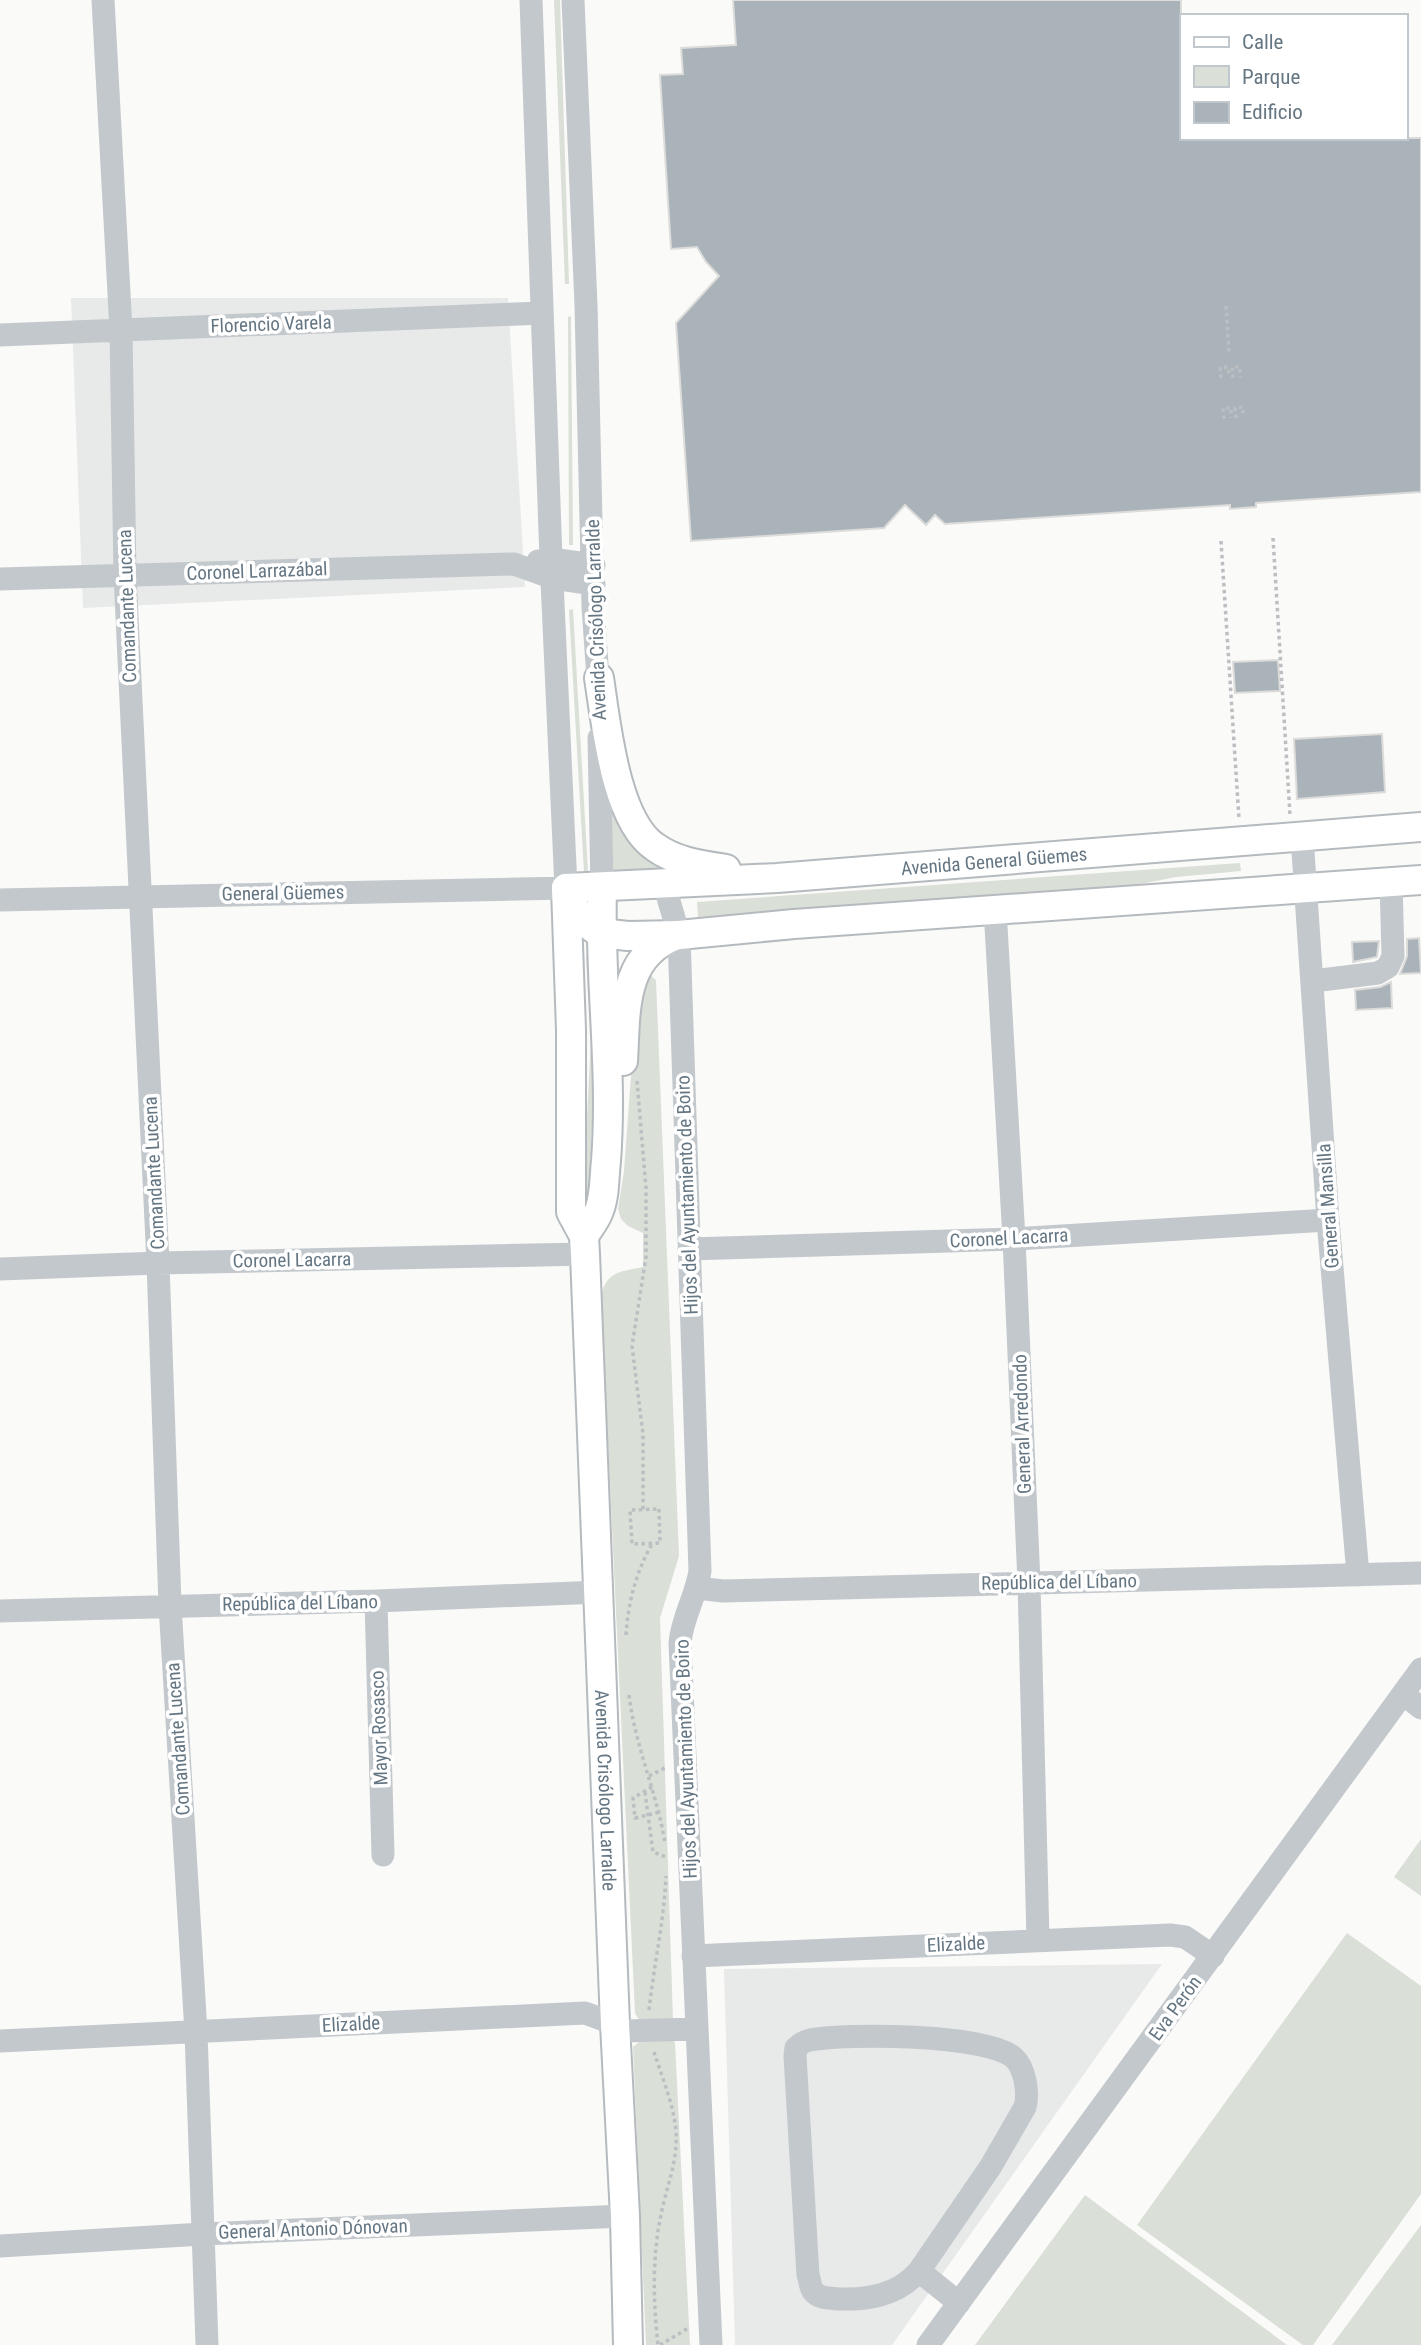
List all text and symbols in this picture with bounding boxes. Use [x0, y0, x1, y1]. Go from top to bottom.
legend [1180, 14, 1407, 140]
text: Calle [1242, 30, 1284, 54]
text: Parque [1242, 65, 1300, 89]
text: Edificio [1242, 100, 1303, 124]
street label: Florencio Varela [210, 310, 332, 338]
street label: Avenida Crisólogo Larralde [581, 519, 611, 721]
street label: Comandante Lucena [113, 529, 141, 683]
street label: Coronel Larrazábal [186, 557, 328, 585]
street label: Avenida General Güemes [900, 842, 1088, 880]
street label: General Güemes [221, 880, 345, 906]
street label: Hijos del Ayuntamiento de Boiro [671, 1075, 703, 1315]
street label: Comandante Lucena [139, 1096, 169, 1250]
street label: General Mansilla [1312, 1143, 1344, 1269]
street label: Coronel Lacarra [949, 1223, 1069, 1253]
street label: Coronel Lacarra [233, 1247, 351, 1273]
street label: General Arredondo [1008, 1354, 1036, 1494]
street label: República del Líbano [981, 1569, 1137, 1595]
street label: República del Líbano [222, 1590, 378, 1616]
street label: Hijos del Ayuntamiento de Boiro [670, 1639, 702, 1879]
street label: Comandante Lucena [161, 1662, 195, 1816]
street label: Mayor Rosasco [365, 1670, 393, 1786]
street label: Avenida Crisólogo Larralde [590, 1689, 621, 1891]
street label: Elizalde [926, 1931, 986, 1957]
street label: Eva Perón [1144, 1971, 1206, 2045]
street label: Elizalde [321, 2011, 381, 2037]
street label: General Antonio Dónovan [218, 2214, 408, 2244]

